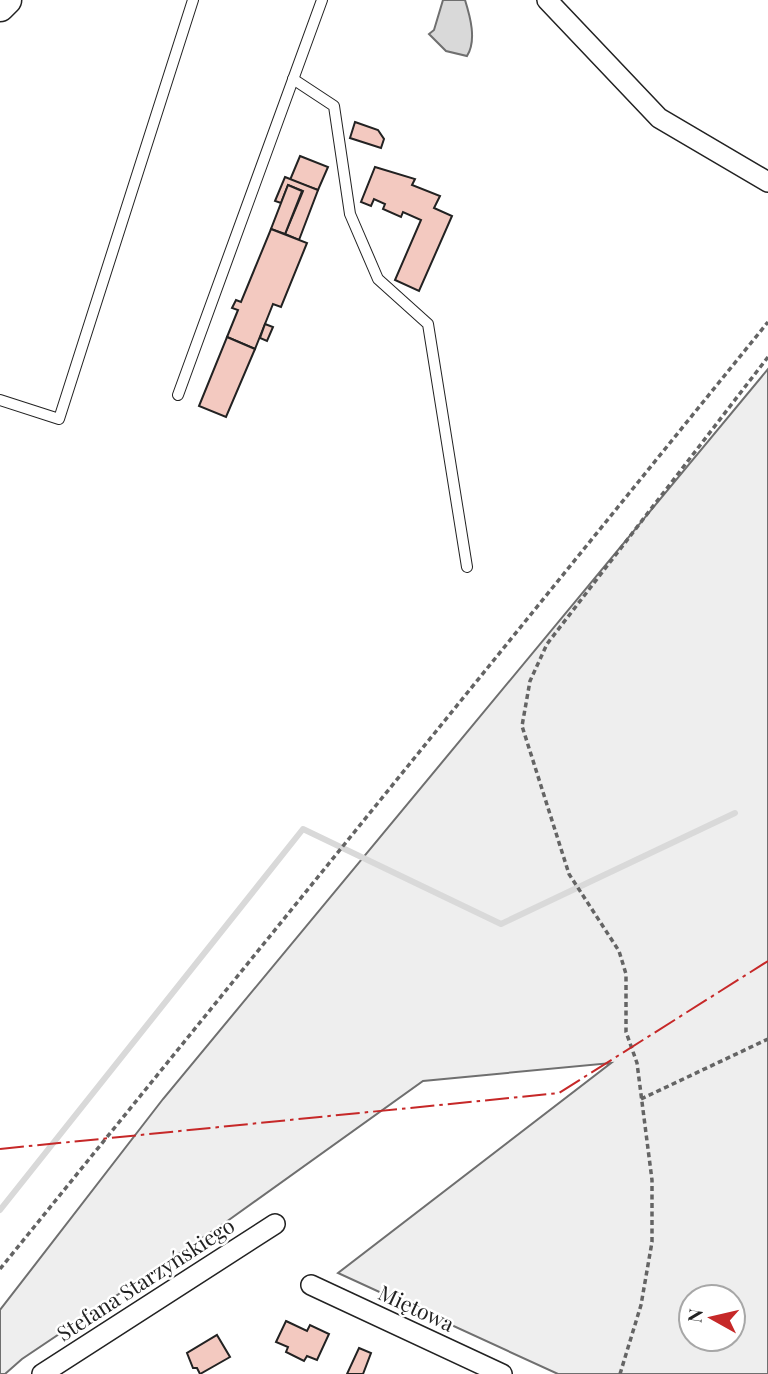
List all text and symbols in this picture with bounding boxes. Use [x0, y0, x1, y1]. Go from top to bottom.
street label: Stefana Starzyńskiego [51, 1210, 239, 1346]
street label: Miętowa [375, 1278, 460, 1337]
north arrow [677, 1283, 747, 1353]
text: N [680, 1307, 708, 1324]

